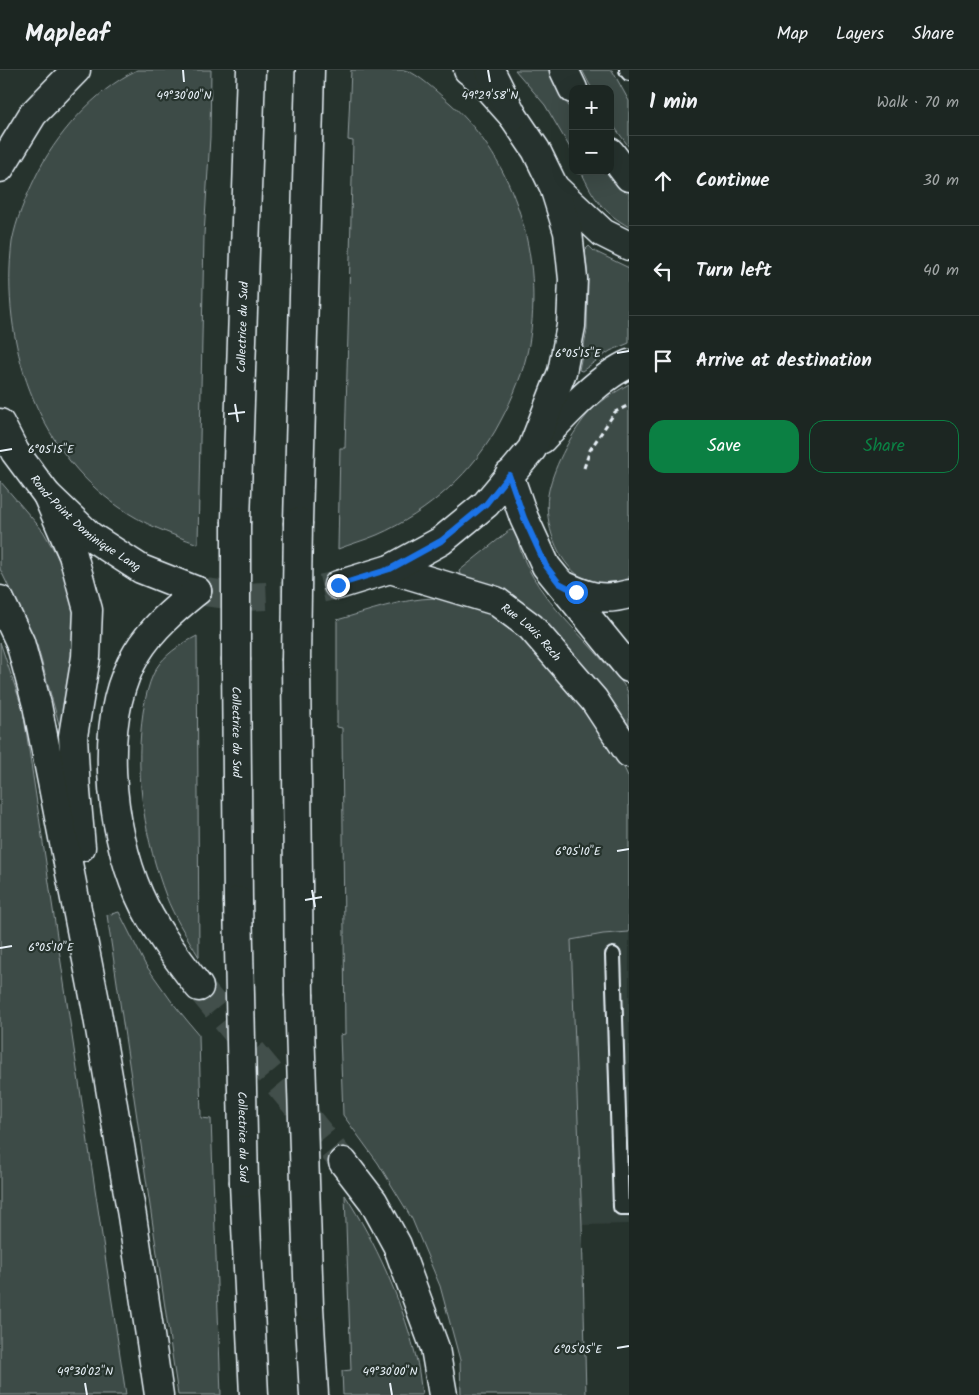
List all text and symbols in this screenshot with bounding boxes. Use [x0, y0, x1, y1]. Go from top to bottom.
text: Mapleaf [25, 15, 109, 54]
text: Map [777, 20, 808, 49]
text: Layers [836, 20, 884, 49]
text: Share [912, 20, 954, 49]
map controls [569, 85, 614, 175]
button: + [569, 85, 614, 130]
text: 49°30'00"N [156, 86, 212, 105]
text: 49°29'58"N [462, 86, 518, 105]
text: 1 min [649, 86, 698, 119]
text: Walk · 70 m [876, 90, 959, 115]
button: − [569, 130, 614, 175]
text: Continue [696, 166, 769, 196]
icon: ahead [649, 167, 677, 195]
text: 30 m [923, 168, 959, 193]
text: Turn left [696, 256, 771, 286]
icon: left [649, 257, 677, 285]
text: 40 m [923, 258, 959, 283]
street label: Collectrice du Sud [231, 280, 253, 373]
text: 6°05'15"E [555, 344, 602, 363]
text: Arrive at destination [696, 346, 872, 376]
icon: arrive [649, 347, 677, 375]
button: Save [649, 420, 799, 473]
button: Share [809, 420, 959, 473]
text: 6°05'15"E [28, 440, 75, 459]
street label: Rond-Point Dominique Lang [26, 471, 145, 576]
route end [327, 574, 350, 597]
route start [565, 581, 588, 604]
street label: Rue Louis Rech [497, 598, 566, 665]
street label: Collectrice du Sud [227, 686, 246, 779]
text: 6°05'10"E [555, 842, 602, 861]
text: 6°05'10"E [28, 938, 75, 957]
street label: Collectrice du Sud [233, 1091, 254, 1184]
text: 6°05'05"E [554, 1340, 603, 1359]
text: 49°30'02"N [57, 1362, 113, 1381]
text: 49°30'00"N [362, 1362, 418, 1381]

